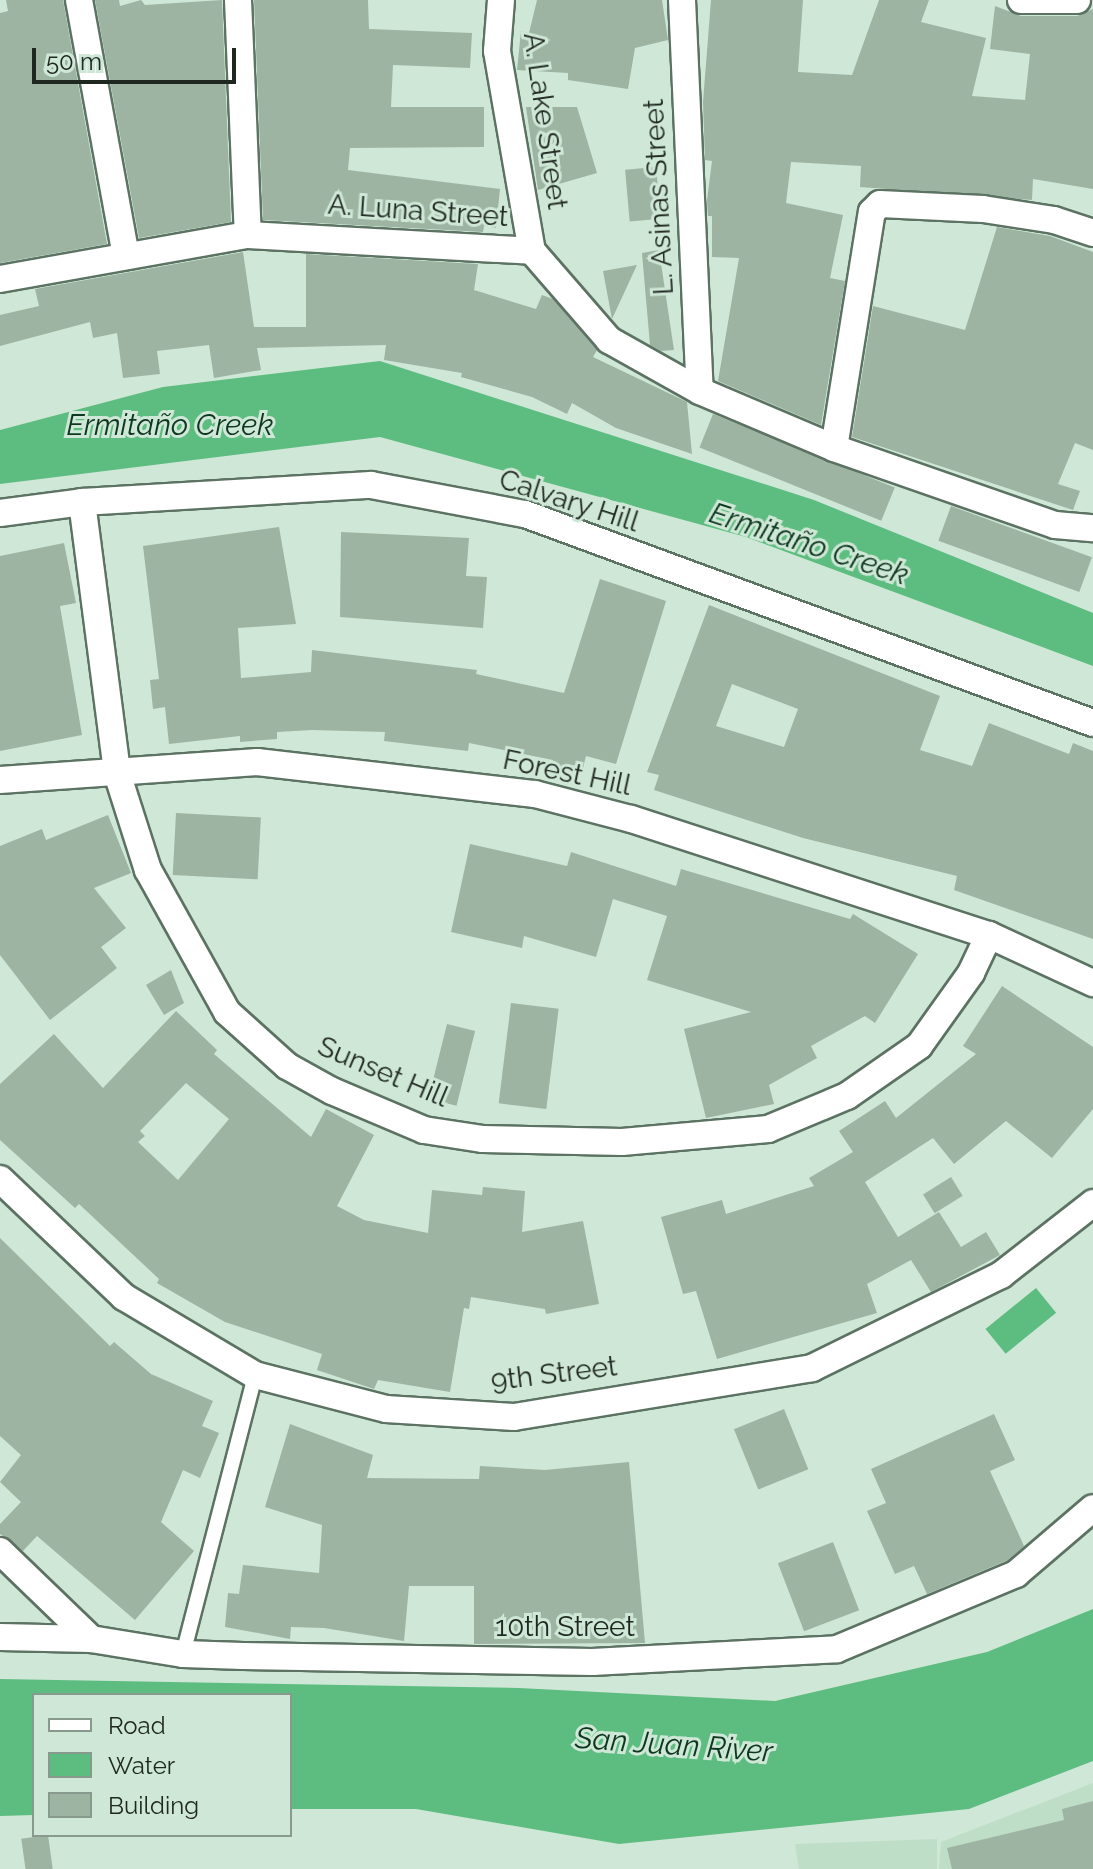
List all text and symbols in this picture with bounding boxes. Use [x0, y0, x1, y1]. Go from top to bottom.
street label: A. Lake Street [516, 30, 574, 212]
scale bar [36, 32, 240, 82]
text: 50 m [46, 47, 102, 76]
street label: L. Asinas Street [637, 98, 681, 296]
street label: A. Luna Street [327, 188, 509, 234]
water label: Ermitaño Creek [67, 407, 273, 443]
street label: Calvary Hill [495, 463, 643, 539]
water label: Ermitaño Creek [705, 495, 913, 593]
street label: Forest Hill [500, 743, 634, 803]
street label: Sunset Hill [313, 1030, 453, 1114]
street label: 9th Street [489, 1350, 619, 1398]
street label: 10th Street [495, 1610, 635, 1644]
legend [32, 1693, 292, 1837]
text: Road [108, 1711, 166, 1740]
water label: San Juan River [574, 1720, 774, 1770]
text: Water [108, 1751, 175, 1780]
text: Building [108, 1791, 199, 1820]

